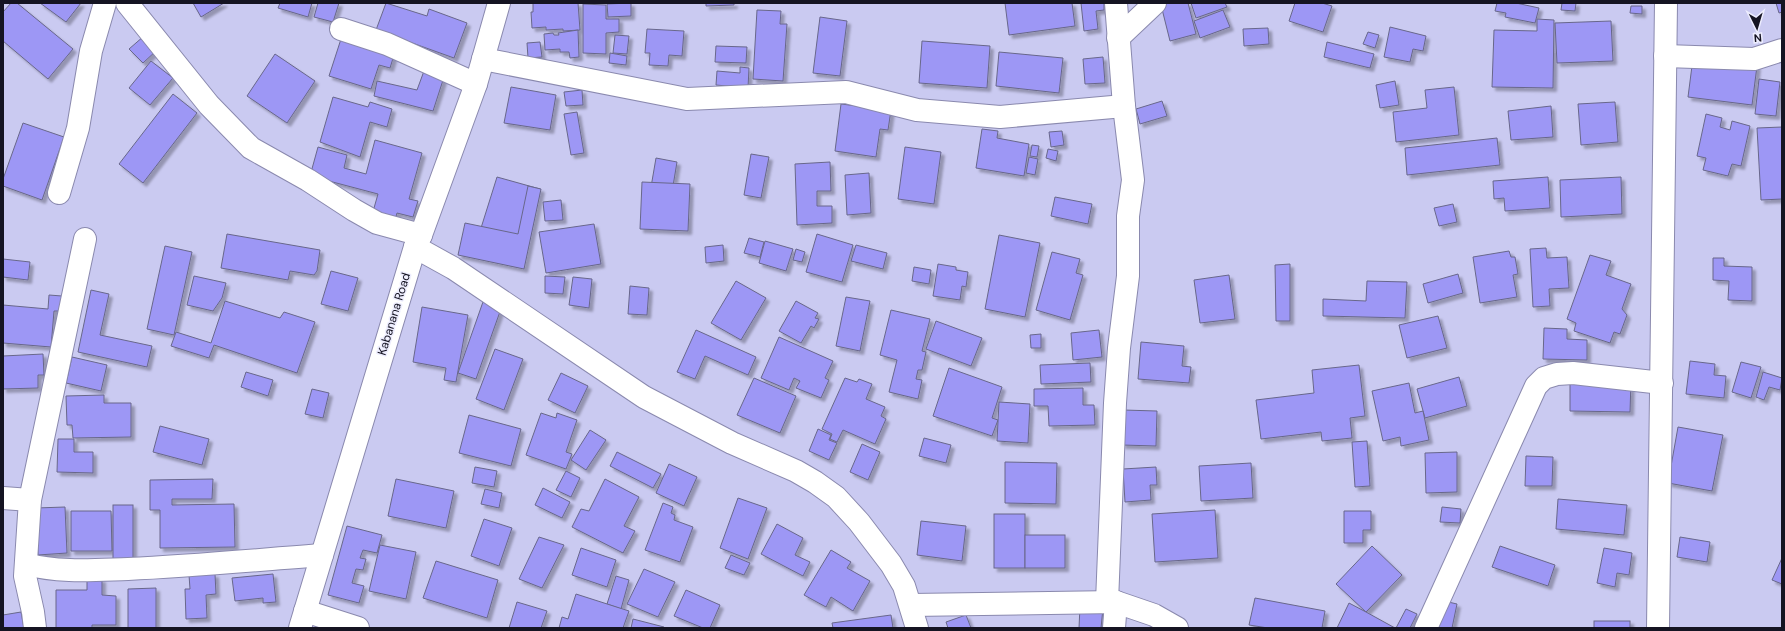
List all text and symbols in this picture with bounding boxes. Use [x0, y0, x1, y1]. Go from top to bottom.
north arrow [1737, 8, 1777, 48]
text: N [1753, 31, 1762, 45]
street label: Kabanana Road [374, 271, 414, 357]

